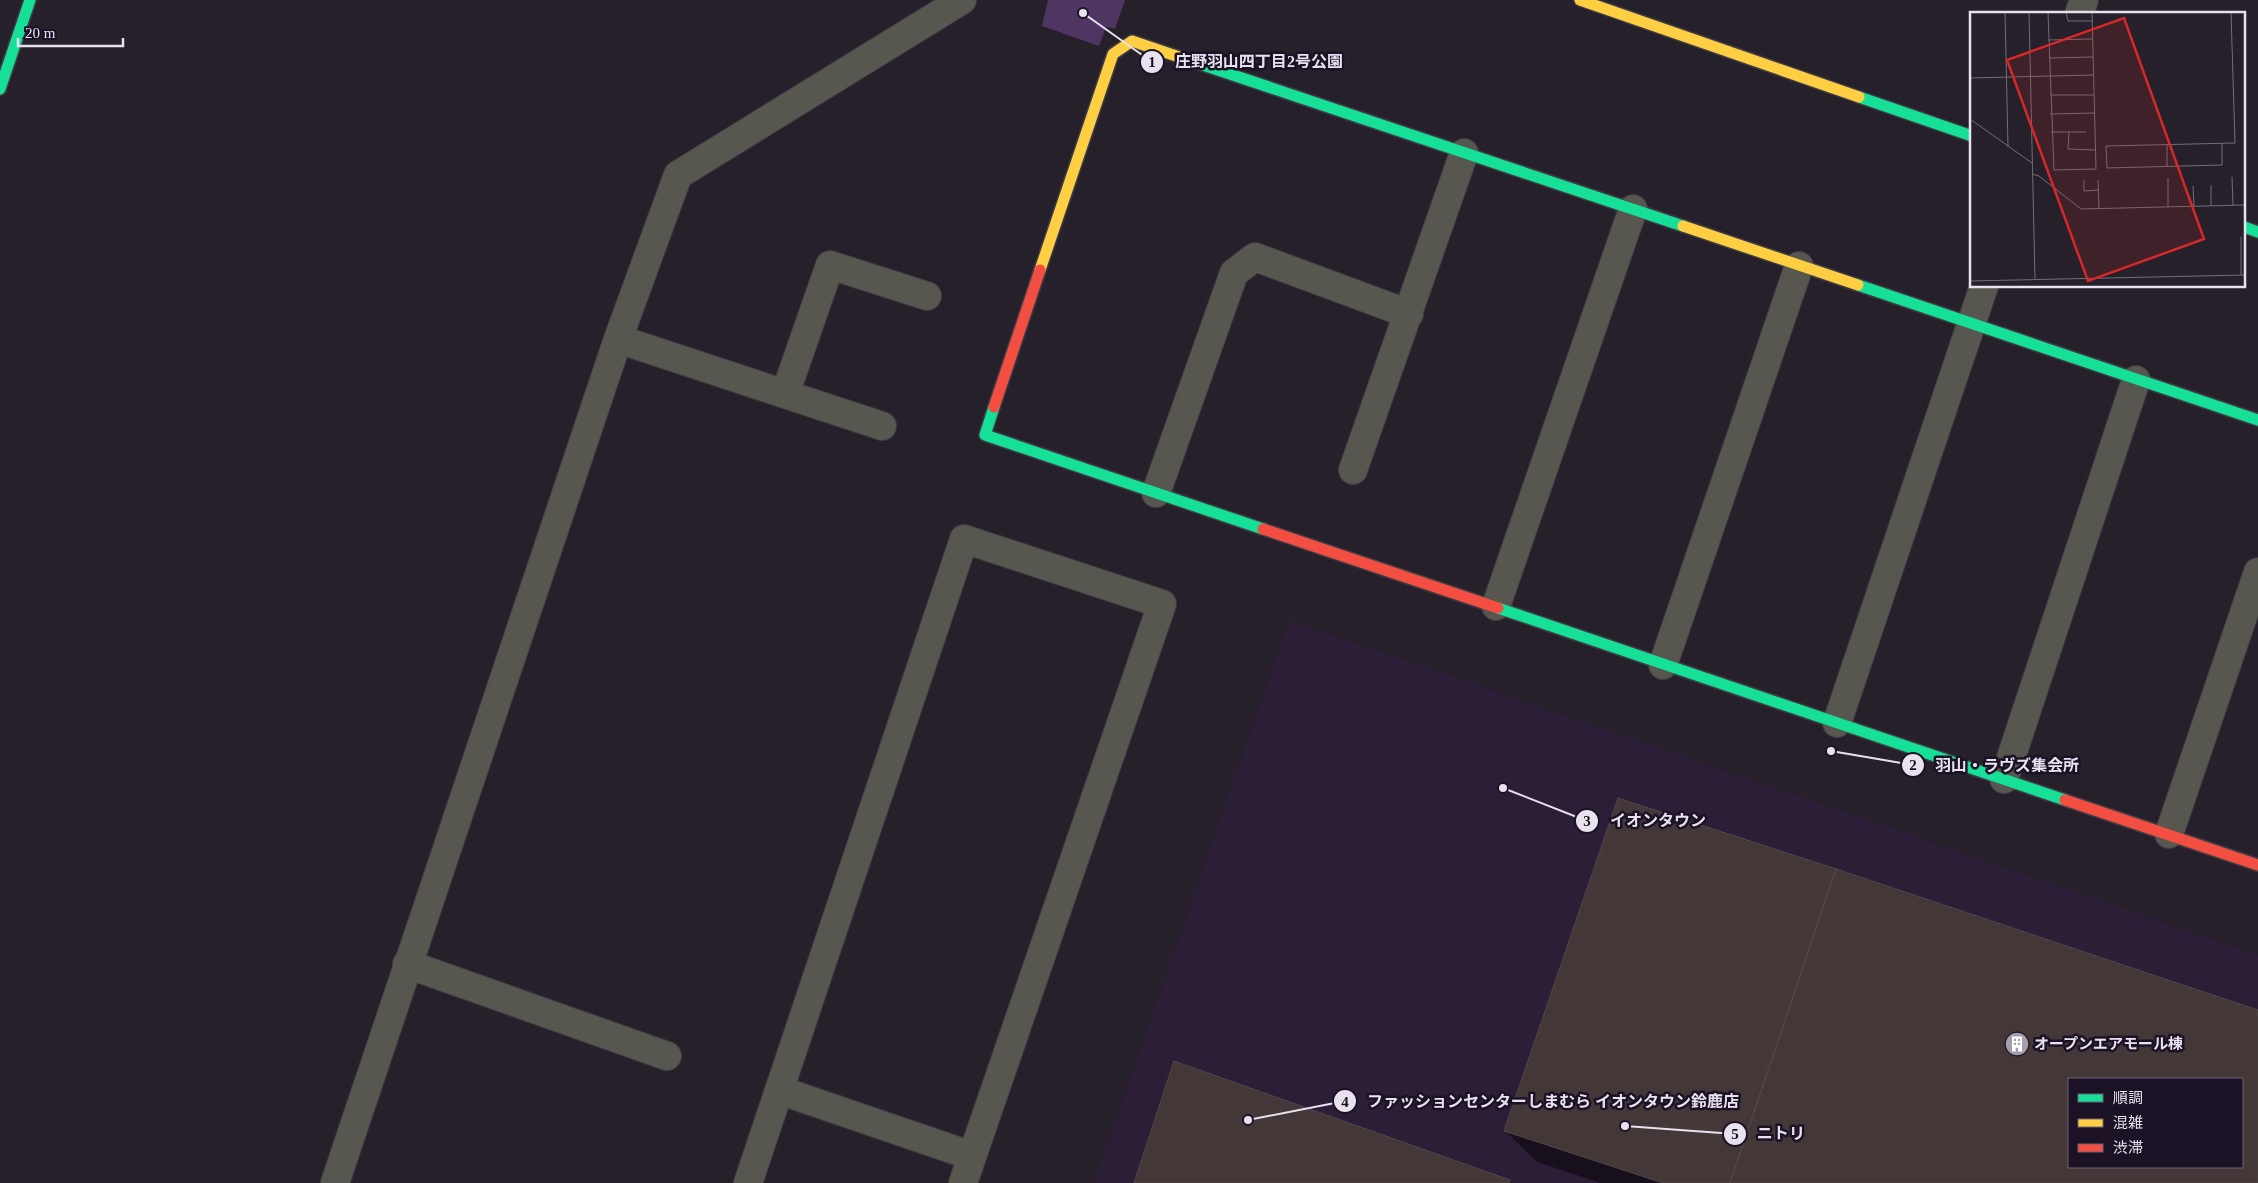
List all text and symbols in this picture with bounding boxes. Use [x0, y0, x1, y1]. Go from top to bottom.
inset map [1970, 12, 2246, 288]
scale bar [18, 15, 122, 47]
text: 20 m [25, 25, 56, 41]
callout: 庄野羽山四丁目2号公園 [1140, 46, 1353, 77]
text: 庄野羽山四丁目2号公園 [1175, 53, 1343, 70]
text: 1 [1148, 54, 1156, 70]
callout: 羽山・ラヴズ集会所 [1900, 750, 2089, 781]
text: 2 [1909, 757, 1917, 773]
text: 羽山・ラヴズ集会所 [1935, 757, 2079, 774]
callout: イオンタウン [1575, 805, 1716, 836]
text: イオンタウン [1610, 812, 1706, 829]
text: 3 [1583, 813, 1591, 829]
building icon: オープンエアモール棟 [2004, 1031, 2030, 1057]
place label: オープンエアモール棟 [2034, 1035, 2183, 1052]
legend [2068, 1078, 2243, 1168]
callout: ファッションセンターしまむら イオンタウン鈴鹿店 [1332, 1086, 1749, 1117]
text: 順調 [2113, 1090, 2143, 1106]
text: ファッションセンターしまむら イオンタウン鈴鹿店 [1367, 1093, 1739, 1110]
text: 4 [1341, 1094, 1349, 1110]
text: 混雑 [2113, 1115, 2143, 1131]
callout: ニトリ [1722, 1118, 1815, 1149]
text: ニトリ [1757, 1125, 1805, 1142]
text: 5 [1731, 1126, 1739, 1142]
text: 渋滞 [2113, 1140, 2143, 1156]

